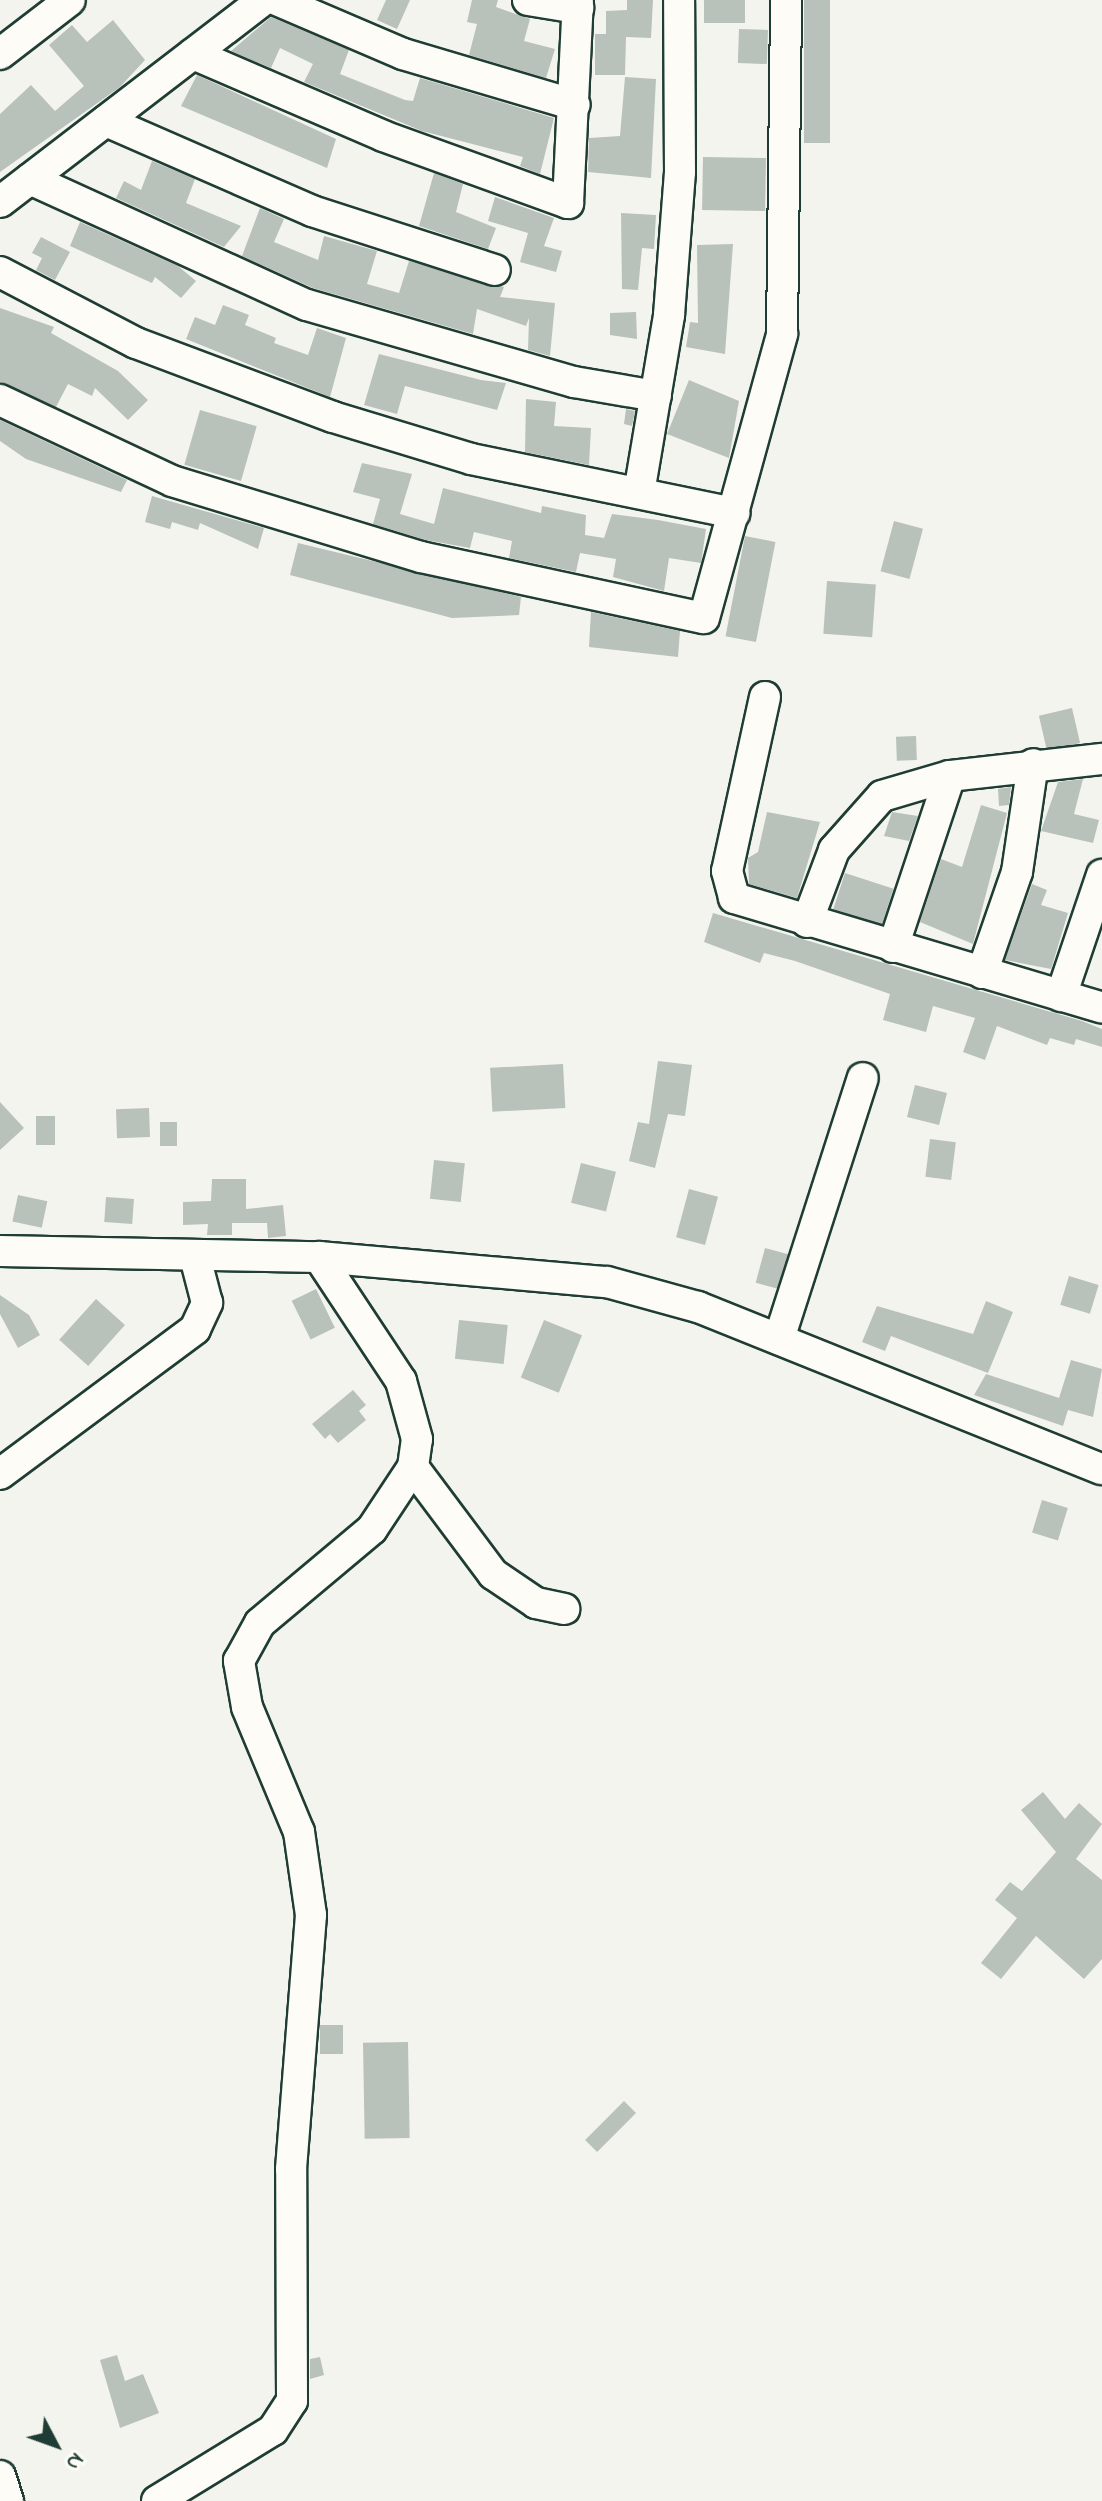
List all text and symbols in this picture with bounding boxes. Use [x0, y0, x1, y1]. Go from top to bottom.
north arrow [16, 2405, 96, 2485]
text: N [57, 2445, 91, 2477]

